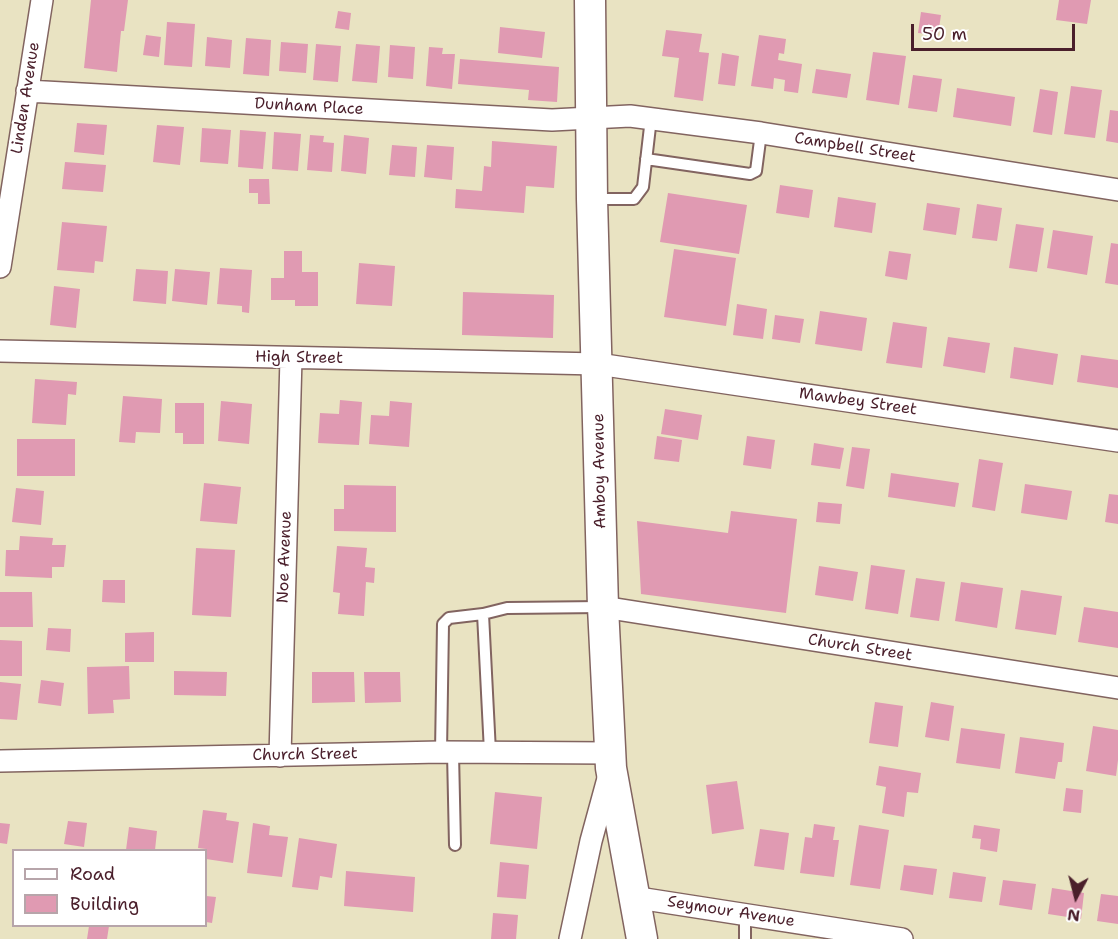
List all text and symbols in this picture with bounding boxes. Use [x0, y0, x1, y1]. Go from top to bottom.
scale bar [914, 12, 1078, 50]
text: 50 m [922, 22, 967, 46]
street label: Linden Avenue [8, 41, 44, 155]
street label: Dunham Place [254, 95, 364, 119]
street label: Campbell Street [793, 129, 917, 167]
street label: High Street [255, 348, 343, 368]
street label: Mawbey Street [798, 384, 918, 420]
street label: Amboy Avenue [589, 413, 611, 529]
street label: Noe Avenue [274, 510, 296, 604]
street label: Church Street [806, 630, 914, 666]
street label: Church Street [252, 744, 358, 766]
legend [12, 849, 207, 927]
text: Road [70, 862, 115, 886]
north arrow [1046, 867, 1106, 927]
text: Building [70, 892, 139, 916]
street label: Seymour Avenue [666, 892, 796, 932]
text: N [1066, 904, 1081, 927]

